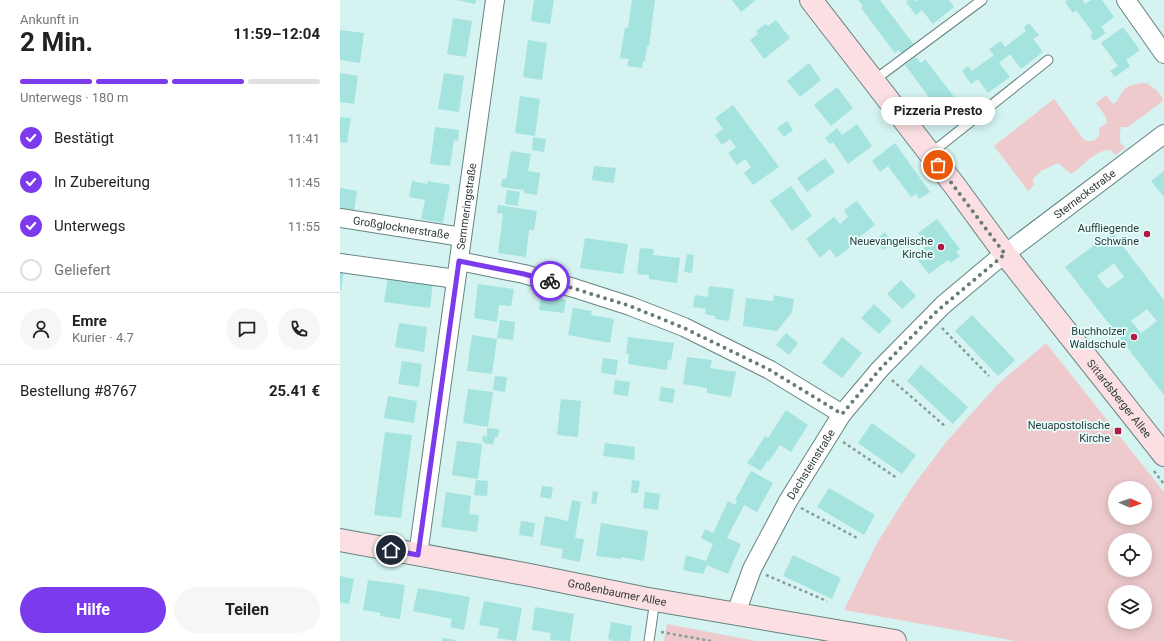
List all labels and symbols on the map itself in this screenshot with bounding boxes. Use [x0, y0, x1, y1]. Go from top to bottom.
callout: Pizzeria Presto [881, 97, 995, 125]
pin [921, 148, 955, 182]
street label: Semmeringstraße [454, 162, 479, 251]
street label: Sterneckstraße [1051, 166, 1118, 221]
street label: Großglocknerstraße [352, 214, 450, 241]
place label: Auffliegende Schwäne [1078, 222, 1139, 248]
marker: Auffliegende Schwäne [1142, 229, 1152, 239]
place label: Neuevangelische Kirche [850, 235, 933, 261]
marker: Neuevangelische Kirche [936, 242, 946, 252]
courier [530, 261, 570, 301]
place label: Buchholzer Waldschule [1069, 325, 1126, 351]
marker: Buchholzer Waldschule [1129, 332, 1139, 342]
street label: Sittardsberger Allee [1084, 357, 1154, 441]
place label: Neuapostolische Kirche [1028, 419, 1110, 445]
marker: Neuapostolische Kirche [1113, 426, 1123, 436]
street label: Dachsteinstraße [784, 427, 838, 502]
north arrow [1108, 481, 1152, 525]
pin [374, 533, 408, 567]
street label: Großenbaumer Allee [567, 576, 668, 608]

